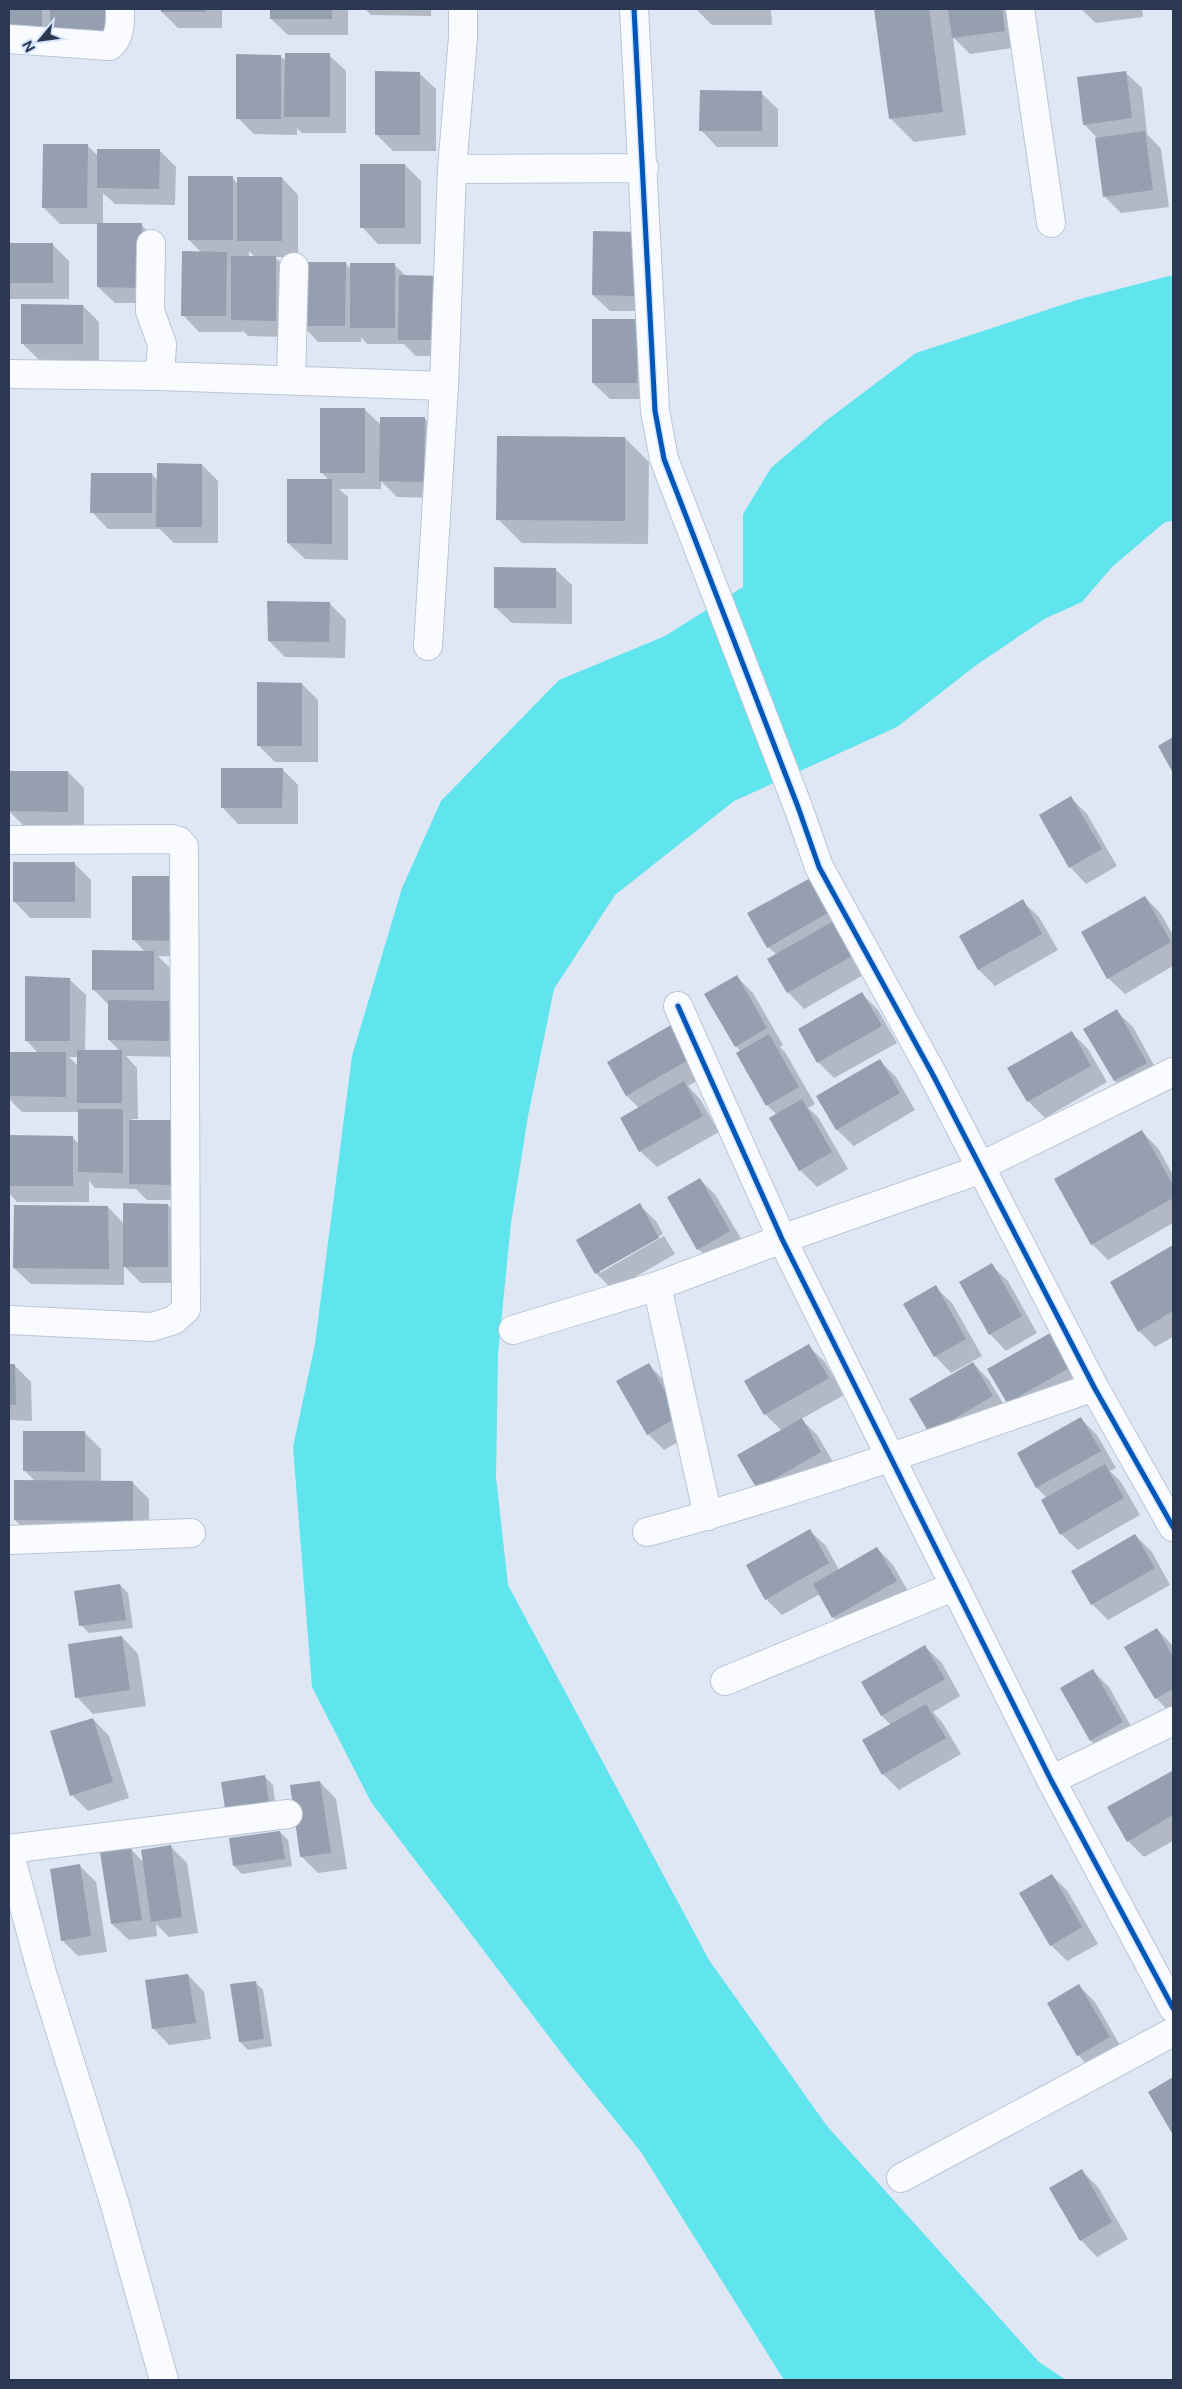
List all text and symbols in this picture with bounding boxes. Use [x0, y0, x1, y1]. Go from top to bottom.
north arrow [15, 15, 65, 65]
text: N [19, 38, 38, 55]

